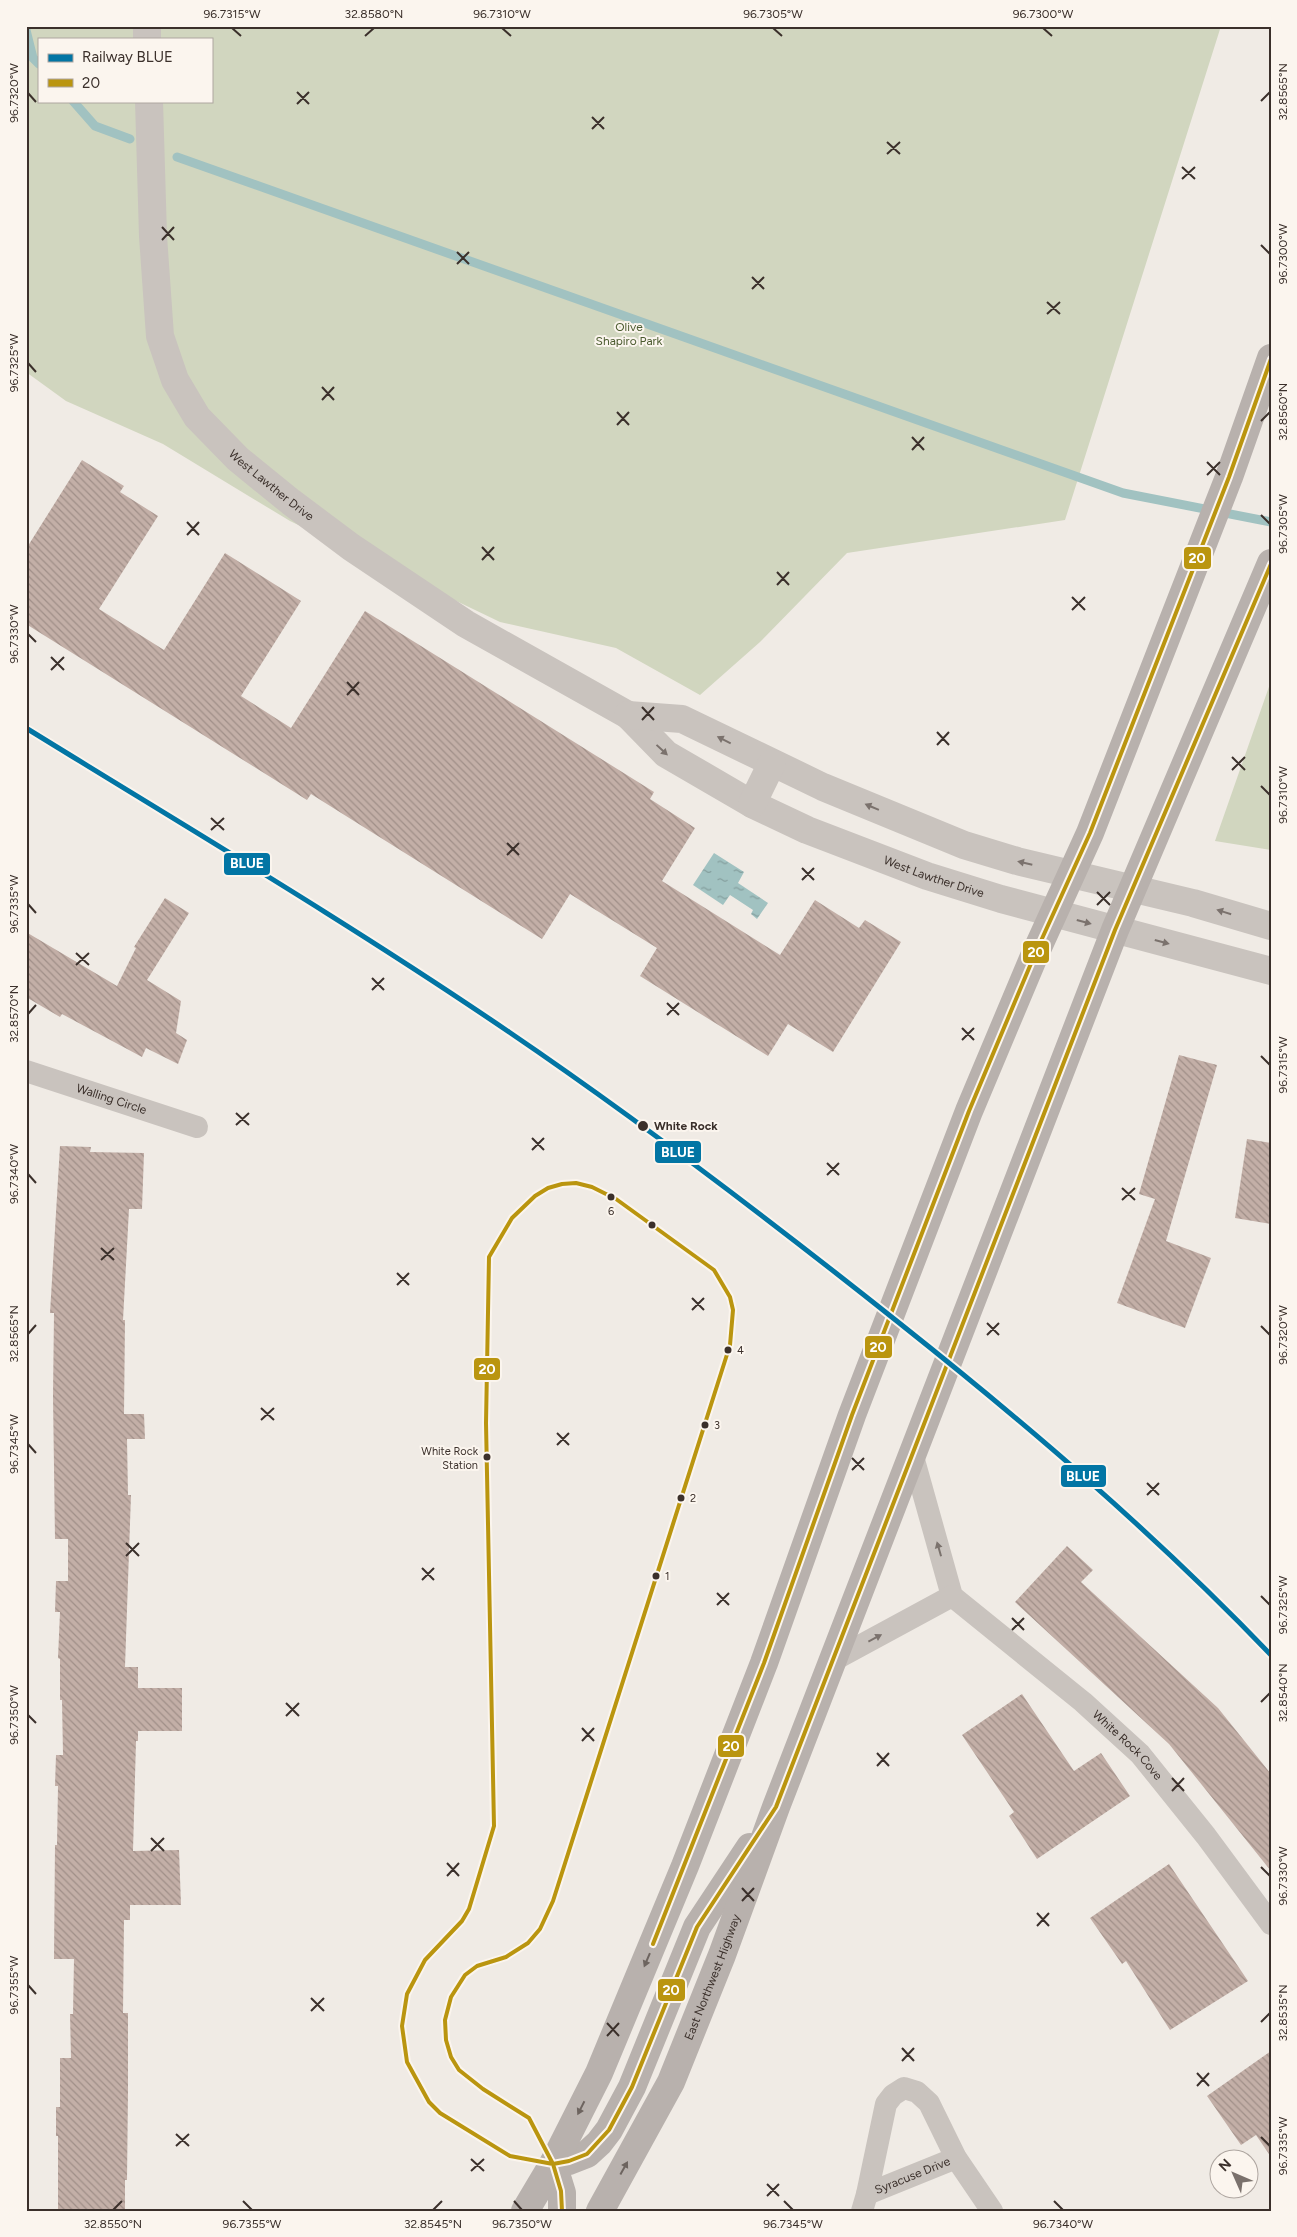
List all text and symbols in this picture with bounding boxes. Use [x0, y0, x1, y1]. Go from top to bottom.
text: 96.7315°W [204, 7, 261, 21]
text: 32.8580°N [345, 7, 403, 21]
text: 96.7310°W [473, 7, 531, 21]
text: 96.7305°W [743, 7, 803, 21]
text: 96.7300°W [1013, 7, 1074, 21]
legend [38, 38, 212, 102]
text: Railway BLUE [82, 48, 173, 66]
text: 96.7320°W [7, 63, 21, 123]
text: 32.8565°N [1276, 63, 1290, 121]
text: 20 [82, 74, 100, 92]
text: 96.7300°W [1276, 223, 1290, 284]
park label: Olive Shapiro Park [596, 320, 663, 348]
text: 96.7325°W [7, 333, 21, 392]
text: 32.8560°N [1276, 383, 1290, 441]
street label: West Lawther Drive [226, 447, 317, 524]
text: 96.7305°W [1276, 494, 1290, 554]
line badge: 20 [1183, 546, 1212, 570]
text: 20 [1188, 550, 1206, 567]
text: 96.7330°W [7, 604, 21, 664]
one-way arrow [717, 736, 732, 744]
one-way arrow [656, 744, 668, 756]
text: 96.7310°W [1276, 766, 1290, 824]
one-way arrow [865, 803, 879, 811]
line badge: BLUE [223, 852, 271, 876]
street label: West Lawther Drive [882, 853, 986, 900]
text: BLUE [230, 855, 264, 872]
one-way arrow [1017, 859, 1032, 867]
text: 96.7335°W [7, 874, 21, 933]
one-way arrow [1216, 907, 1231, 915]
one-way arrow [1077, 918, 1092, 926]
one-way arrow [1155, 938, 1170, 946]
line badge: 20 [1022, 940, 1050, 964]
text: 20 [1027, 944, 1045, 961]
text: 32.8570°N [7, 985, 21, 1043]
text: 96.7315°W [1276, 1036, 1290, 1093]
street label: Walling Circle [75, 1081, 149, 1117]
marker: White Rock [636, 1119, 650, 1133]
place label: White Rock [654, 1119, 718, 1133]
line badge: BLUE [654, 1140, 702, 1164]
text: 96.7340°W [7, 1143, 21, 1204]
text: BLUE [661, 1144, 695, 1161]
marker: 6 [606, 1192, 616, 1202]
place label: 6 [608, 1205, 614, 1218]
unlabelled marker [647, 1220, 657, 1230]
text: 32.8565°N [7, 1305, 21, 1363]
text: 96.7320°W [1276, 1305, 1290, 1365]
line badge: 20 [864, 1335, 893, 1359]
text: 20 [869, 1339, 887, 1356]
place label: 4 [737, 1344, 744, 1357]
marker: 4 [723, 1345, 733, 1355]
line badge: 20 [473, 1357, 501, 1381]
text: 20 [478, 1361, 496, 1378]
text: 96.7345°W [7, 1414, 21, 1474]
place label: 3 [714, 1419, 720, 1432]
marker: 3 [700, 1420, 710, 1430]
place label: White Rock Station [421, 1445, 479, 1472]
marker: White Rock Station [482, 1452, 492, 1462]
line badge: BLUE [1060, 1464, 1107, 1488]
text: BLUE [1066, 1468, 1100, 1485]
place label: 2 [690, 1492, 696, 1505]
marker: 2 [676, 1493, 686, 1503]
one-way arrow [935, 1541, 943, 1556]
place label: 1 [665, 1570, 670, 1583]
marker: 1 [651, 1571, 661, 1581]
text: 96.7325°W [1276, 1575, 1290, 1634]
one-way arrow [869, 1633, 882, 1642]
text: 32.8540°N [1276, 1664, 1290, 1722]
text: 96.7350°W [7, 1685, 21, 1745]
street label: White Rock Cove [1090, 1707, 1165, 1783]
line badge: 20 [717, 1734, 745, 1758]
text: 20 [722, 1738, 740, 1755]
text: 96.7330°W [1276, 1846, 1290, 1906]
street label: East Northwest Highway [682, 1912, 743, 2042]
one-way arrow [642, 1953, 650, 1967]
text: 96.7355°W [7, 1955, 21, 2014]
line badge: 20 [657, 1978, 686, 2002]
text: 20 [662, 1982, 680, 1999]
text: 32.8535°N [1276, 1984, 1290, 2042]
one-way arrow [577, 2101, 585, 2116]
text: 96.7335°W [1276, 2116, 1290, 2175]
north arrow [1210, 2150, 1260, 2200]
street label: Syracuse Drive [873, 2154, 953, 2197]
text: N [1215, 2155, 1235, 2175]
one-way arrow [619, 2161, 628, 2175]
text: 32.8550°N [84, 2217, 142, 2231]
text: 96.7355°W [223, 2217, 282, 2231]
text: 32.8545°N [404, 2217, 462, 2231]
text: 96.7350°W [492, 2217, 552, 2231]
text: 96.7345°W [763, 2217, 823, 2231]
text: 96.7340°W [1033, 2217, 1094, 2231]

